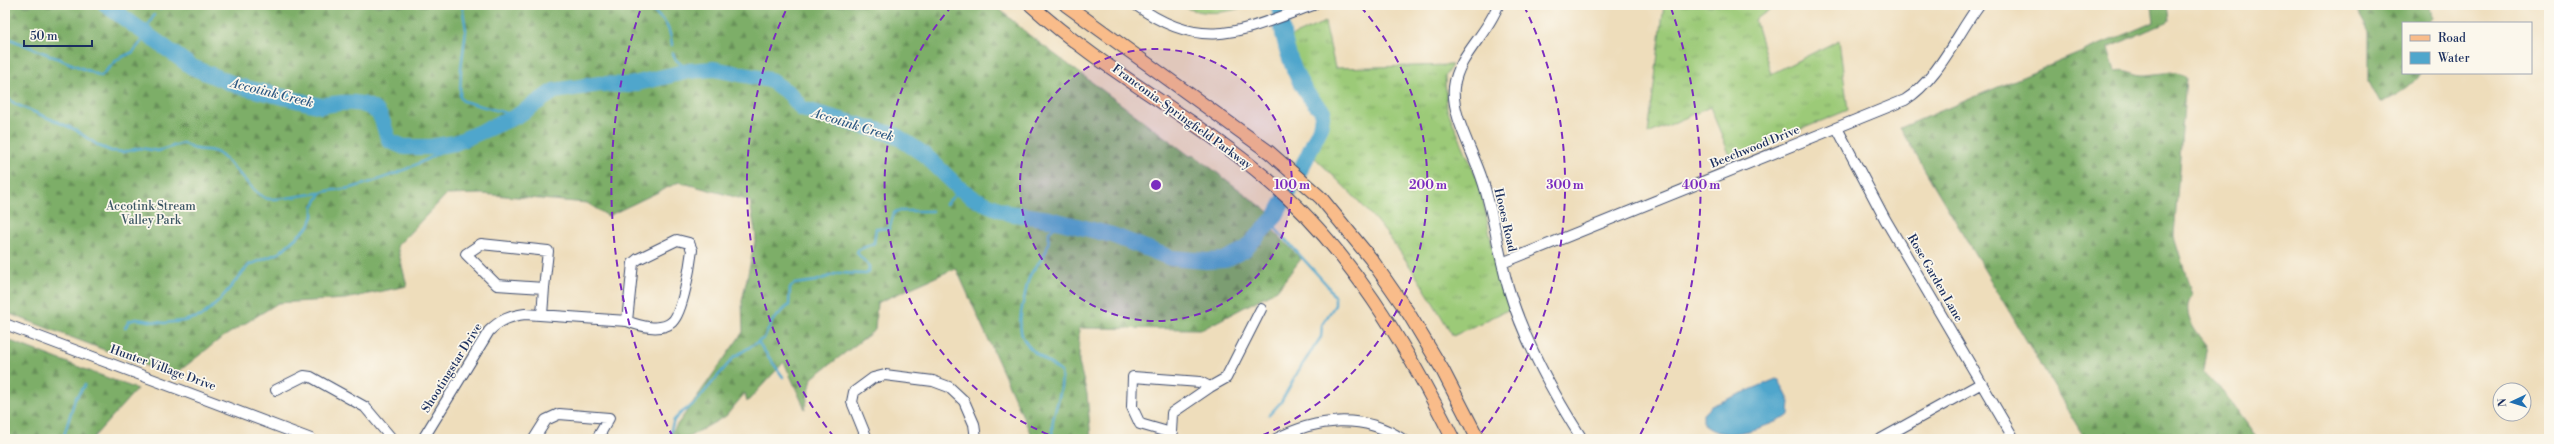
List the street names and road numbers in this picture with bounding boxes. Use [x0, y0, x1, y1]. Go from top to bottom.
street label: Franconia-Springfield Parkway [1109, 61, 1255, 173]
street label: Beechwood Drive [1707, 122, 1802, 172]
street label: Hooes Road [1490, 187, 1520, 253]
street label: Rose Garden Lane [1904, 232, 1966, 324]
street label: Shootingstar Drive [418, 320, 486, 416]
street label: Hunter Village Drive [108, 342, 218, 394]

